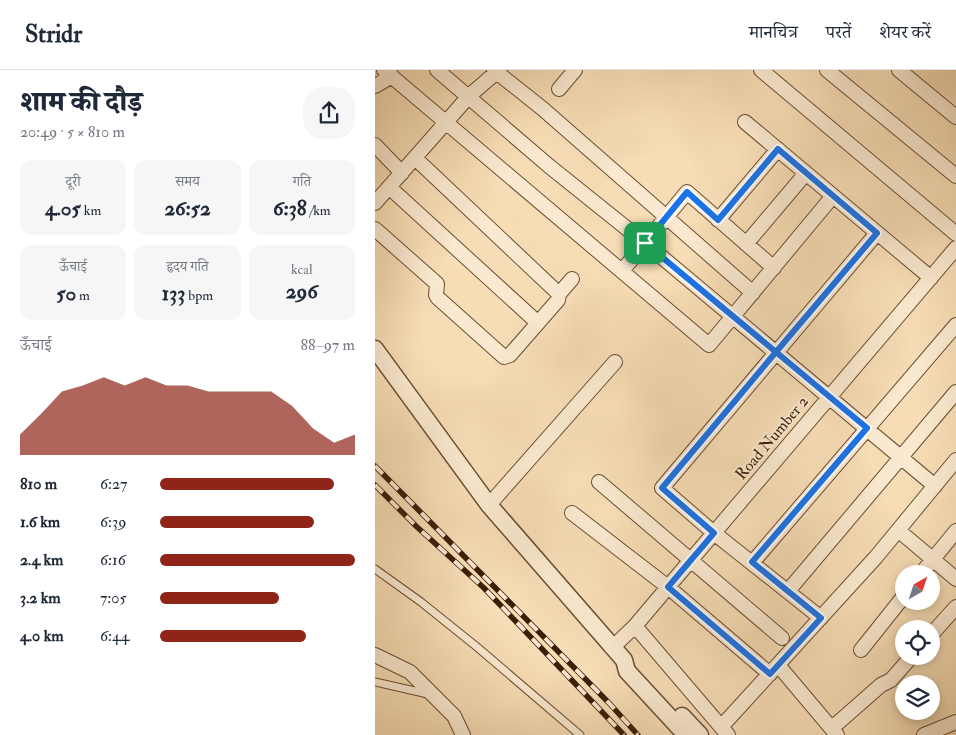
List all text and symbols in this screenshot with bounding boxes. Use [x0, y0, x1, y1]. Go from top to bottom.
text: Stridr [25, 19, 82, 50]
text: मानचित्र [749, 21, 798, 44]
text: परतें [826, 21, 852, 44]
text: शेयर करें [880, 21, 931, 44]
text: शाम की दौड़ [20, 85, 142, 120]
button: share [303, 87, 355, 139]
text: 20:49 · 5 × 810 m [20, 122, 125, 142]
text: दूरी [66, 173, 81, 190]
text: समय [175, 173, 200, 190]
text: गति [293, 173, 311, 190]
text: 4.05 [45, 195, 81, 222]
text: 26:52 [164, 195, 211, 222]
text: 6:38 [273, 195, 307, 222]
text: km [81, 202, 101, 219]
text: /km [307, 202, 331, 219]
pin [624, 222, 666, 264]
icon: arrive [631, 229, 659, 257]
text: ऊँचाई [59, 258, 87, 275]
text: हृदय गति [166, 258, 209, 275]
text: kcal [291, 261, 313, 278]
text: 296 [286, 278, 318, 305]
text: 50 [56, 280, 76, 307]
text: 133 [162, 280, 185, 307]
text: m [76, 287, 90, 304]
text: bpm [185, 287, 213, 304]
text: ऊँचाई [20, 335, 52, 355]
text: 88–97 m [301, 335, 355, 355]
street label: Road Number 2 [731, 392, 813, 484]
text: 810 m [20, 474, 57, 494]
text: 6:27 [100, 474, 127, 494]
text: 1.6 km [20, 512, 60, 532]
text: 6:39 [100, 512, 126, 532]
text: 2.4 km [20, 550, 63, 570]
text: 6:16 [100, 550, 126, 570]
north arrow [895, 565, 940, 610]
map controls [895, 565, 940, 720]
text: 3.2 km [20, 588, 61, 608]
text: 7:05 [100, 588, 127, 608]
button: locate [895, 620, 940, 665]
text: 4.0 km [20, 626, 64, 646]
text: 6:44 [100, 626, 129, 646]
button: layers [895, 675, 940, 720]

